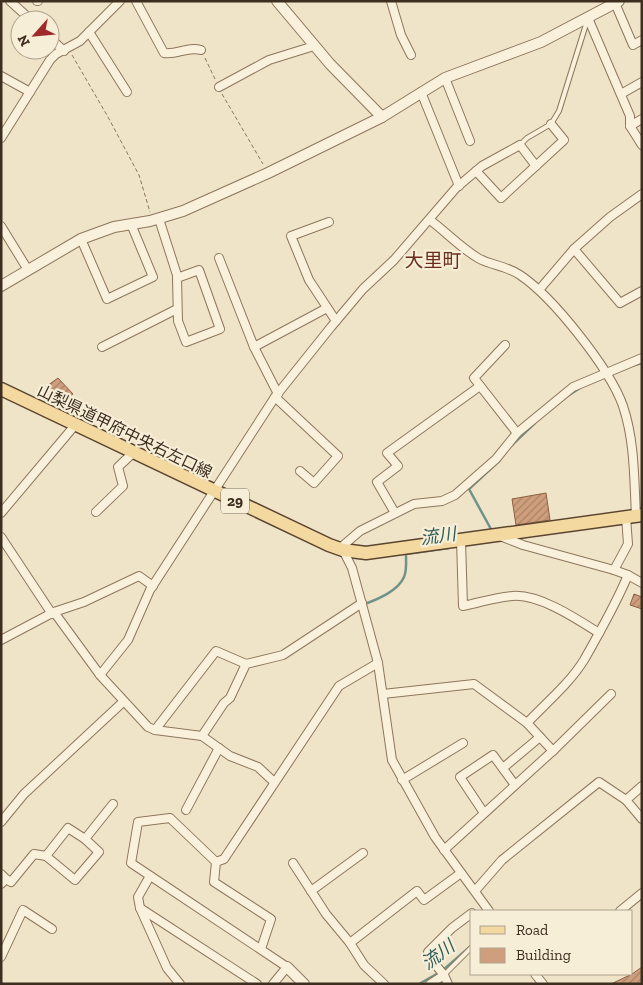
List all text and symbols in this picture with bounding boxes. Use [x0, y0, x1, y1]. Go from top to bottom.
north arrow [10, 10, 60, 60]
text: N [14, 32, 34, 49]
district label: 大里町 [404, 249, 462, 272]
street label: 山梨県道甲府中央右左口線 [34, 381, 215, 482]
road number: 29 [221, 488, 249, 514]
water label: 流川 [419, 522, 459, 549]
legend [470, 910, 633, 975]
text: Road [516, 921, 549, 939]
water label: 流川 [417, 934, 461, 975]
text: Building [516, 946, 571, 964]

